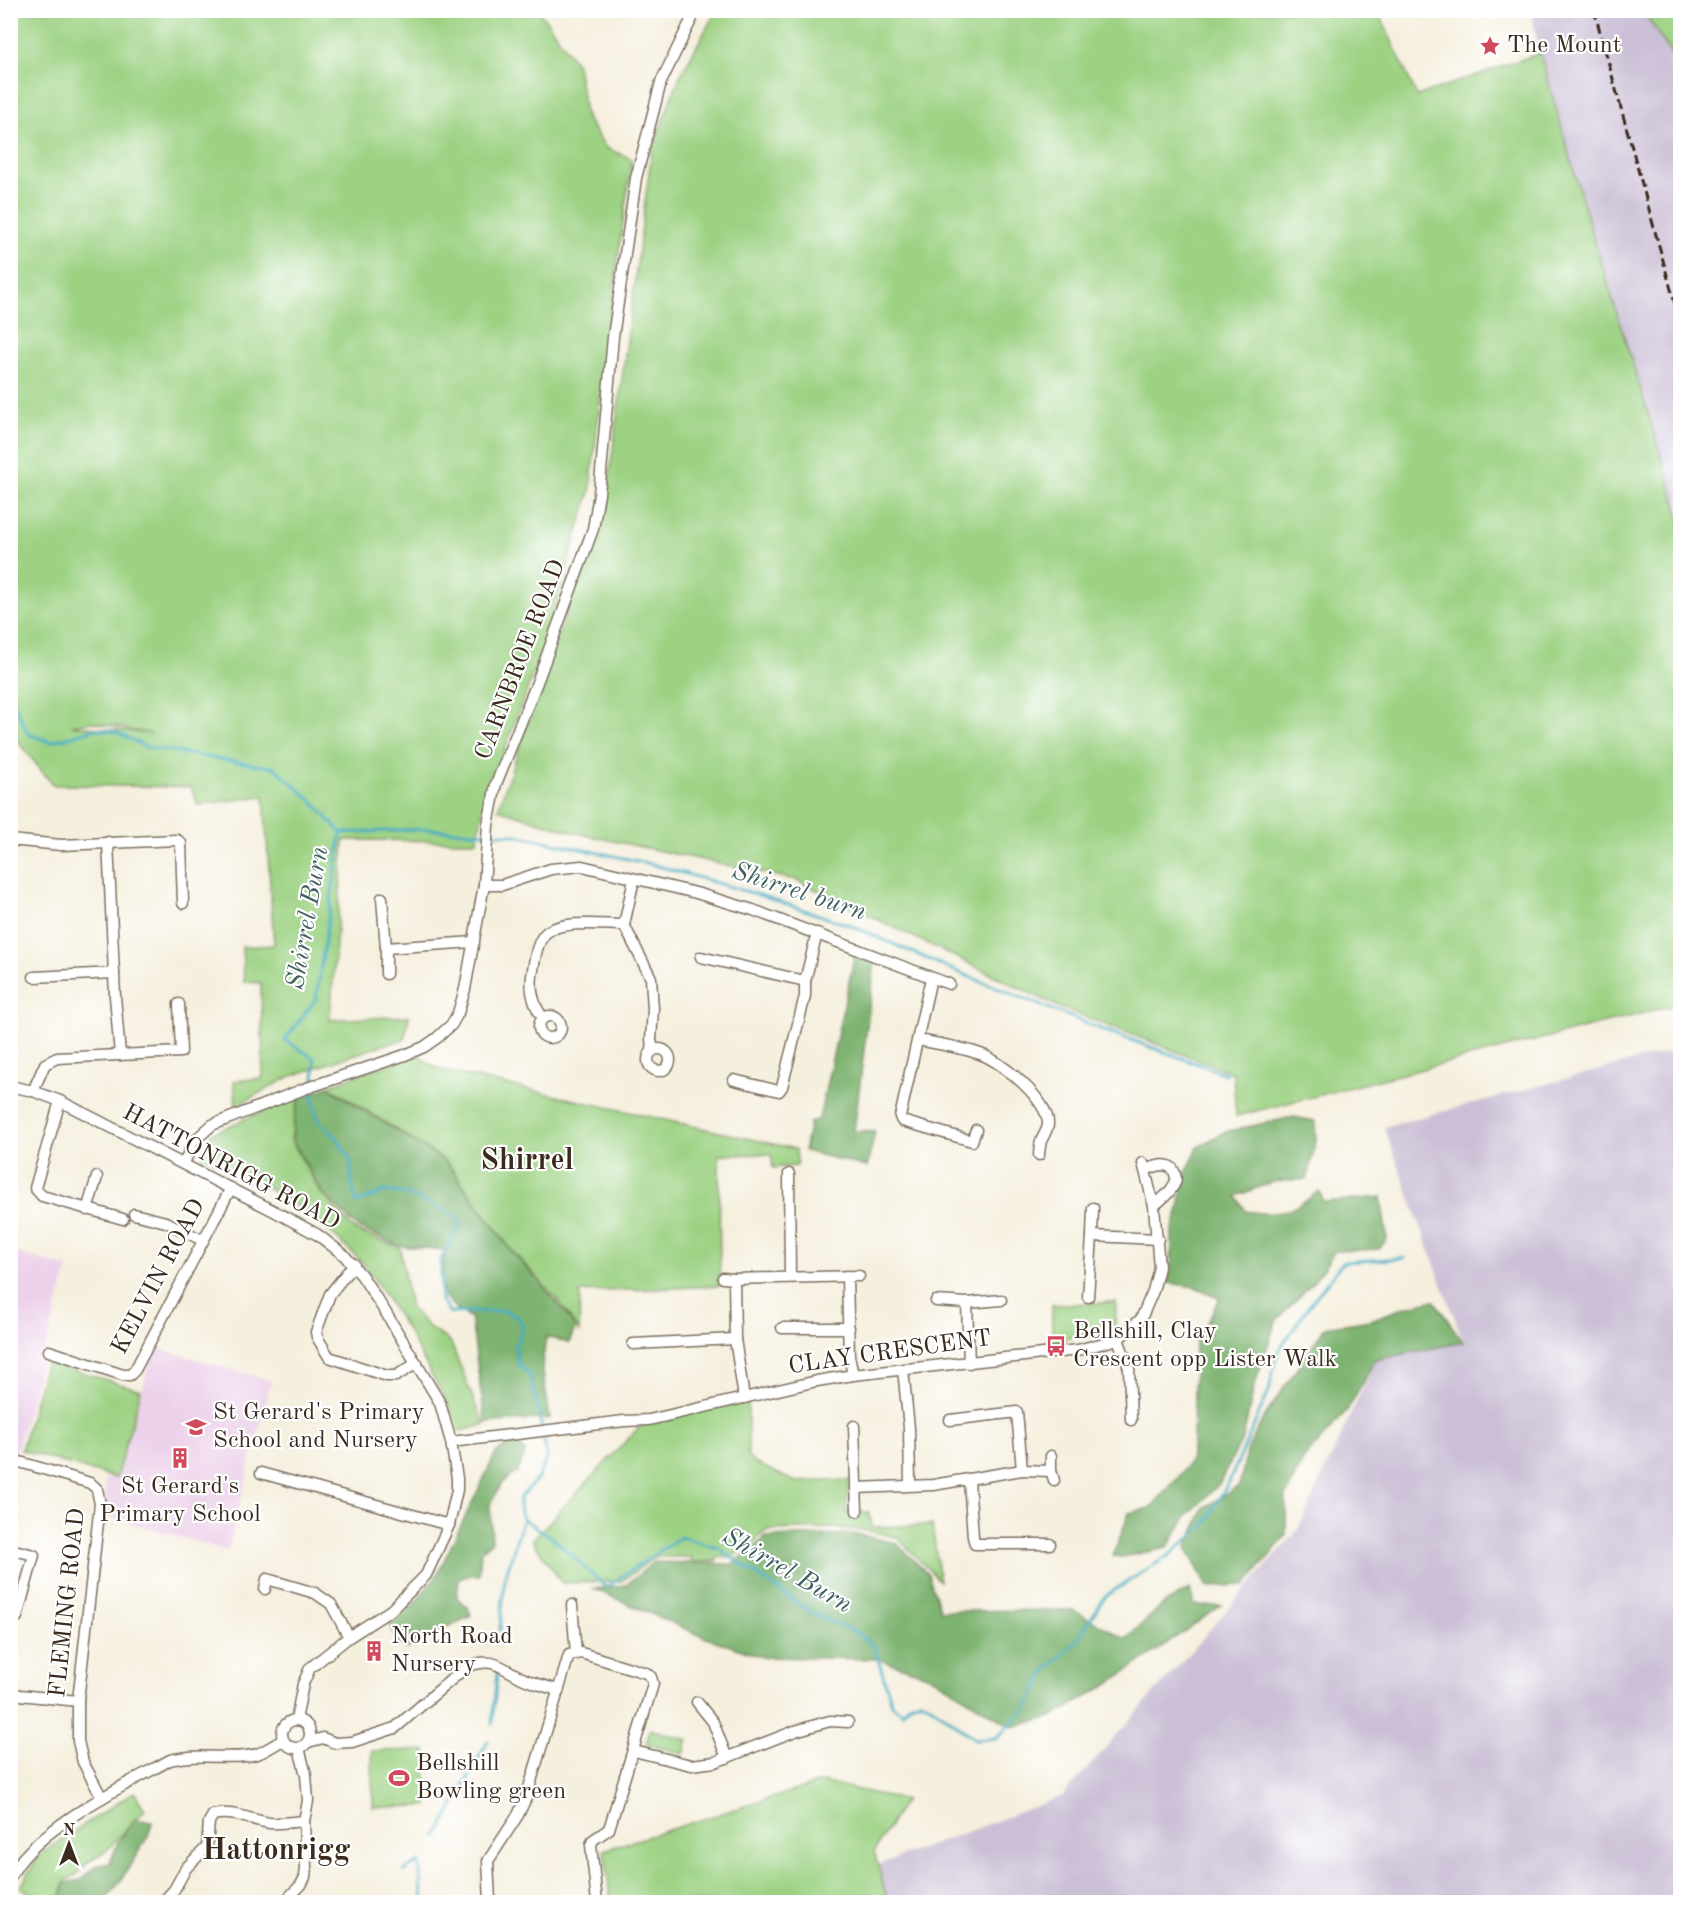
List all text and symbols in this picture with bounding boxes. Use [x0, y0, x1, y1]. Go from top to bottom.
place icon: The Mount [1478, 34, 1502, 58]
place label: The Mount [1507, 34, 1621, 58]
street label: CARNBROE ROAD [472, 557, 570, 763]
water label: Shirrel Burn [283, 844, 333, 992]
water label: Shirrel burn [729, 858, 869, 926]
street label: HATTONRIGG ROAD [118, 1101, 344, 1235]
district label: Shirrel [480, 1146, 574, 1176]
street label: KELVIN ROAD [108, 1195, 210, 1359]
place label: Bellshill, Clay Crescent opp Lister Walk [1073, 1320, 1337, 1372]
street label: CLAY CRESCENT [787, 1327, 993, 1379]
bus stop icon: Bellshill, Clay Crescent opp Lister Walk [1044, 1334, 1068, 1358]
place label: St Gerard's Primary School and Nursery [213, 1401, 425, 1453]
school or university icon: St Gerard's Primary School and Nursery [184, 1415, 208, 1439]
building icon: St Gerard's Primary School [168, 1446, 192, 1470]
place label: St Gerard's Primary School [99, 1475, 261, 1527]
street label: FLEMING ROAD [46, 1507, 90, 1699]
water label: Shirrel Burn [718, 1524, 856, 1619]
place label: North Road Nursery [391, 1625, 513, 1677]
building icon: North Road Nursery [362, 1639, 386, 1663]
place label: Bellshill Bowling green [416, 1752, 566, 1804]
sports icon: Bellshill Bowling green [387, 1766, 411, 1790]
north arrow [39, 1814, 99, 1874]
text: N [63, 1823, 76, 1839]
district label: Hattonrigg [202, 1836, 351, 1866]

